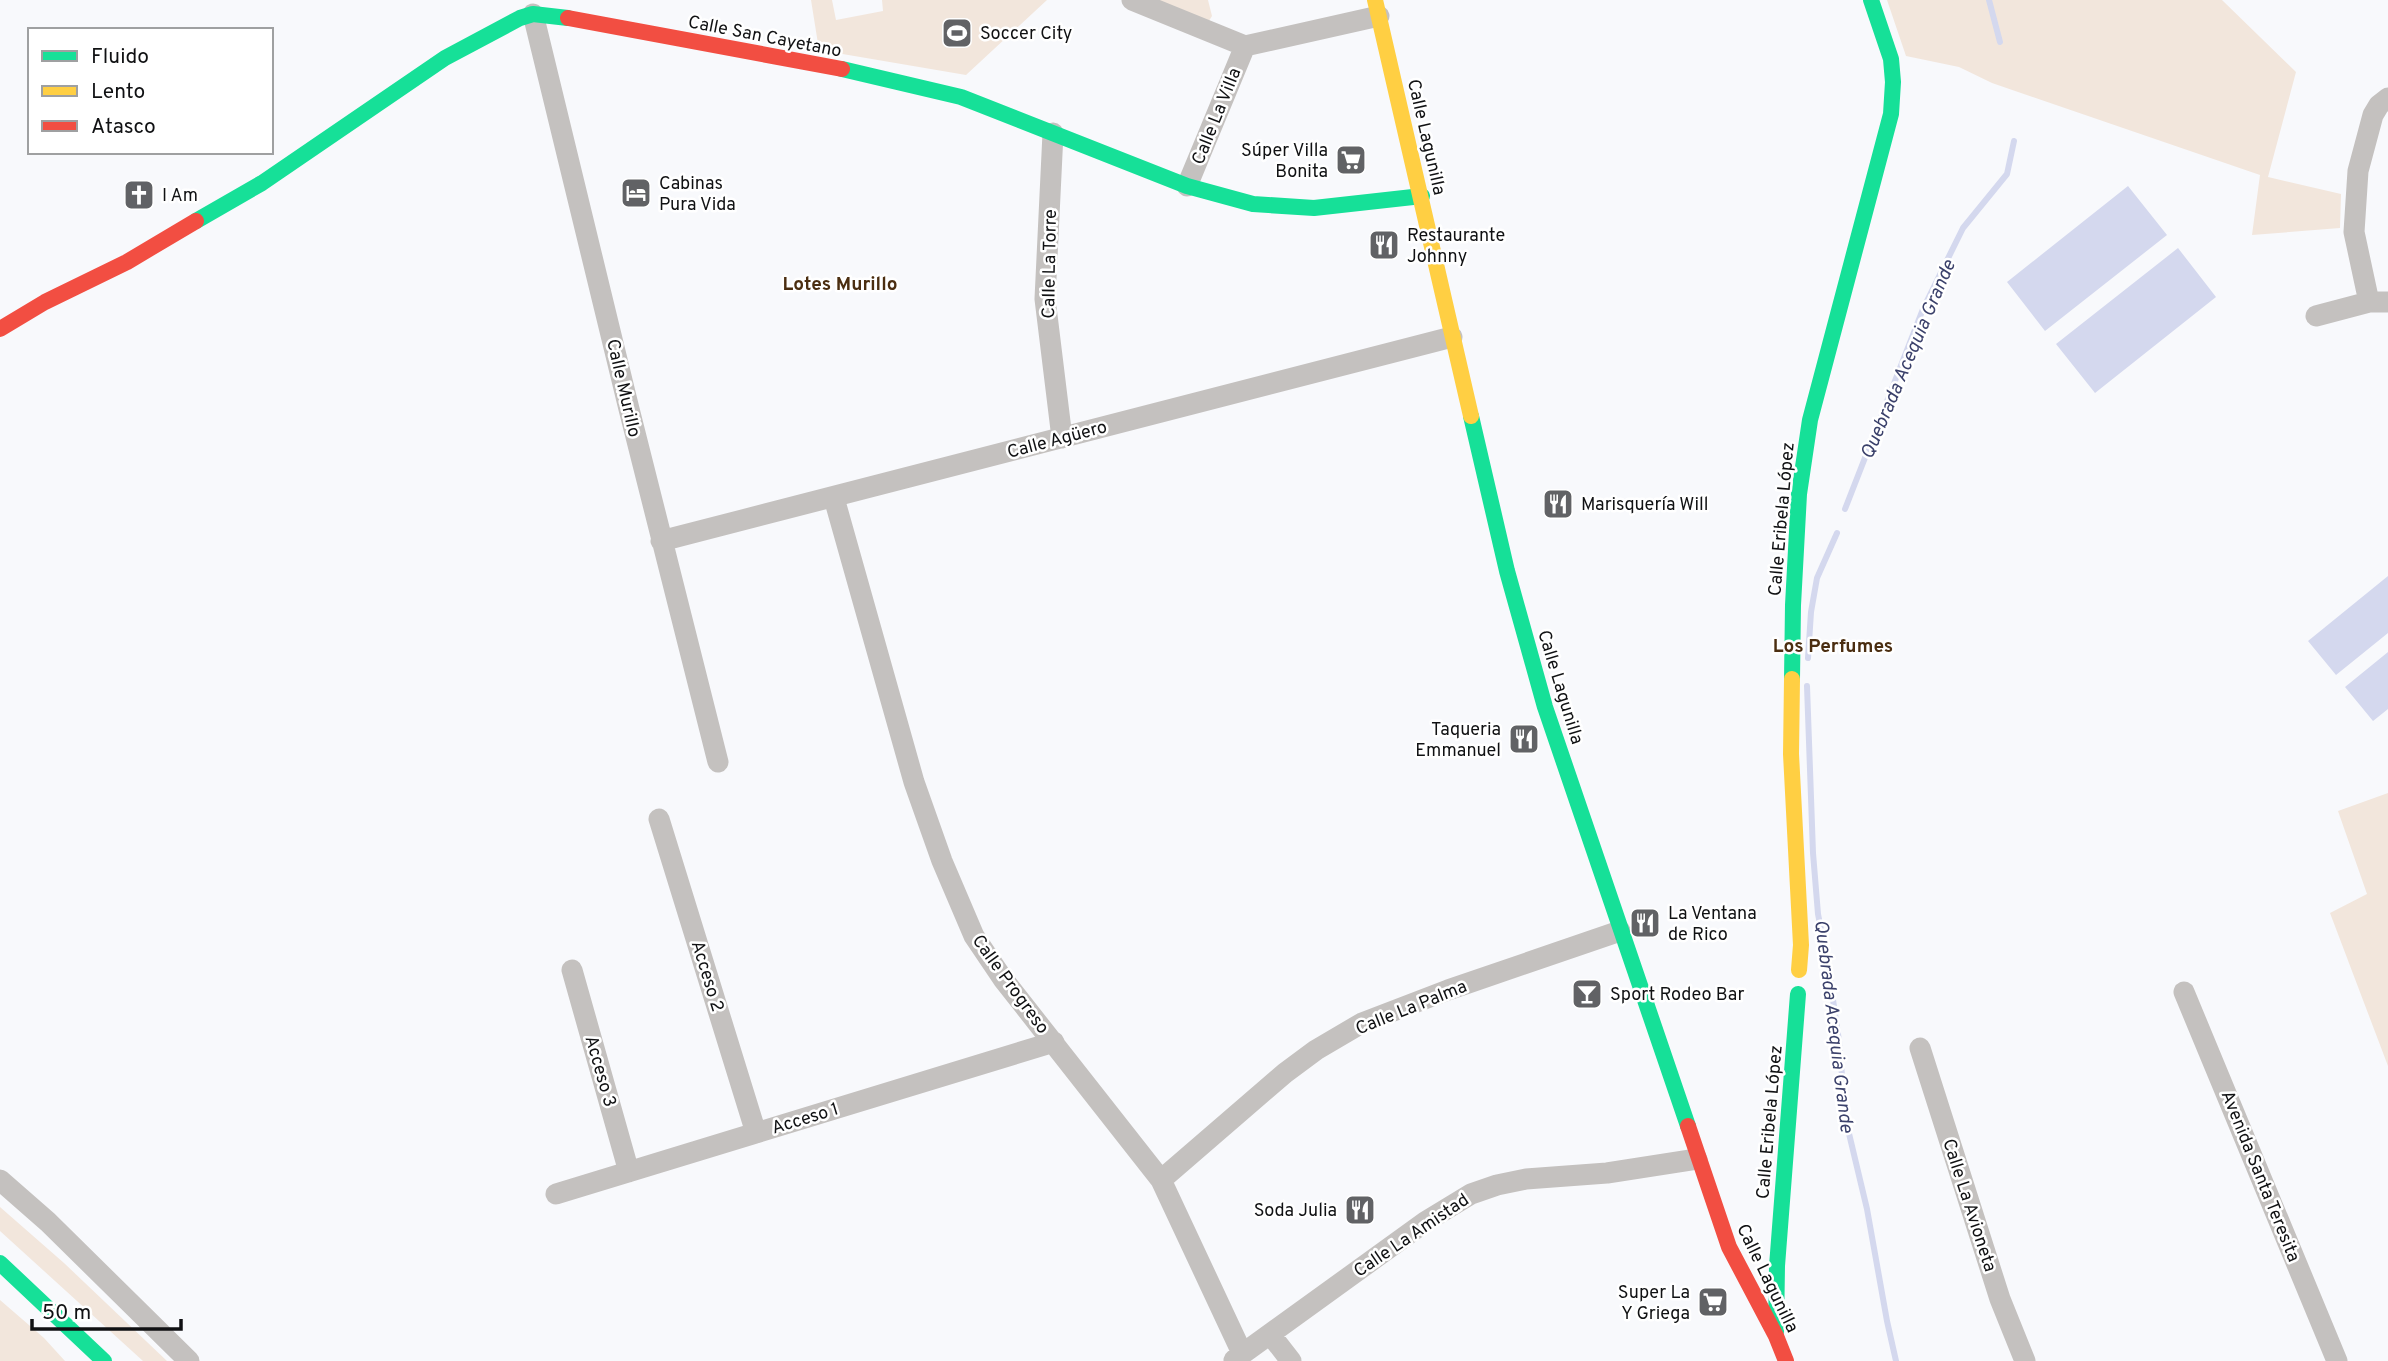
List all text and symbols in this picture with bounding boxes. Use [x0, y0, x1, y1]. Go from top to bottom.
street label: Calle San Cayetano [686, 11, 844, 64]
sports icon: Soccer City [940, 16, 974, 50]
place label: Soccer City [980, 23, 1072, 46]
legend [28, 28, 273, 154]
text: Fluido [91, 44, 149, 71]
street label: Calle La Villa [1187, 65, 1247, 168]
street label: Calle Lagunilla [1401, 77, 1450, 198]
text: Lento [91, 79, 145, 106]
text: Atasco [91, 114, 156, 141]
place label: Súper Villa Bonita [1241, 140, 1328, 184]
supermarket icon: Súper Villa Bonita [1334, 143, 1368, 177]
place label: Cabinas Pura Vida [659, 173, 736, 217]
hotel icon: Cabinas Pura Vida [619, 176, 653, 210]
church icon: I Am [122, 178, 156, 212]
place label: I Am [162, 185, 198, 208]
street label: Calle La Torre [1038, 209, 1063, 319]
place label: Restaurante Johnny [1407, 225, 1505, 269]
restaurant icon: Restaurante Johnny [1367, 228, 1401, 262]
water label: Quebrada Acequia Grande [1856, 256, 1962, 463]
district label: Lotes Murillo [783, 273, 897, 297]
street label: Calle Murillo [600, 337, 645, 440]
street label: Calle Agüero [1005, 416, 1110, 465]
street label: Calle Eribela López [1764, 441, 1801, 597]
restaurant icon: Marisquería Will [1541, 487, 1575, 521]
place label: Marisquería Will [1581, 494, 1708, 517]
street label: Calle Lagunilla [1531, 628, 1588, 747]
district label: Los Perfumes [1773, 635, 1893, 659]
place label: Taqueria Emmanuel [1415, 719, 1501, 763]
restaurant icon: Taqueria Emmanuel [1507, 722, 1541, 756]
place label: La Ventana de Rico [1668, 903, 1757, 947]
restaurant icon: La Ventana de Rico [1628, 906, 1662, 940]
water label: Quebrada Acequia Grande [1808, 918, 1858, 1134]
street label: Calle Progreso [966, 931, 1054, 1039]
street label: Acceso 2 [685, 938, 728, 1015]
street label: Calle La Palma [1352, 976, 1471, 1041]
bar icon: Sport Rodeo Bar [1570, 977, 1604, 1011]
place label: Sport Rodeo Bar [1610, 984, 1744, 1007]
street label: Acceso 3 [578, 1033, 621, 1110]
street label: Calle Eribela López [1752, 1044, 1789, 1200]
street label: Avenida Santa Teresita [2215, 1088, 2304, 1266]
street label: Acceso 1 [769, 1098, 842, 1141]
street label: Calle La Avioneta [1936, 1136, 2001, 1275]
street label: Calle La Amistad [1350, 1189, 1474, 1283]
restaurant icon: Soda Julia [1343, 1193, 1377, 1227]
place label: Soda Julia [1254, 1200, 1337, 1223]
street label: Calle Lagunilla [1730, 1220, 1803, 1337]
place label: Super La Y Griega [1618, 1282, 1690, 1326]
supermarket icon: Super La Y Griega [1696, 1285, 1730, 1319]
scale bar [32, 1288, 180, 1332]
text: 50 m [42, 1300, 91, 1327]

